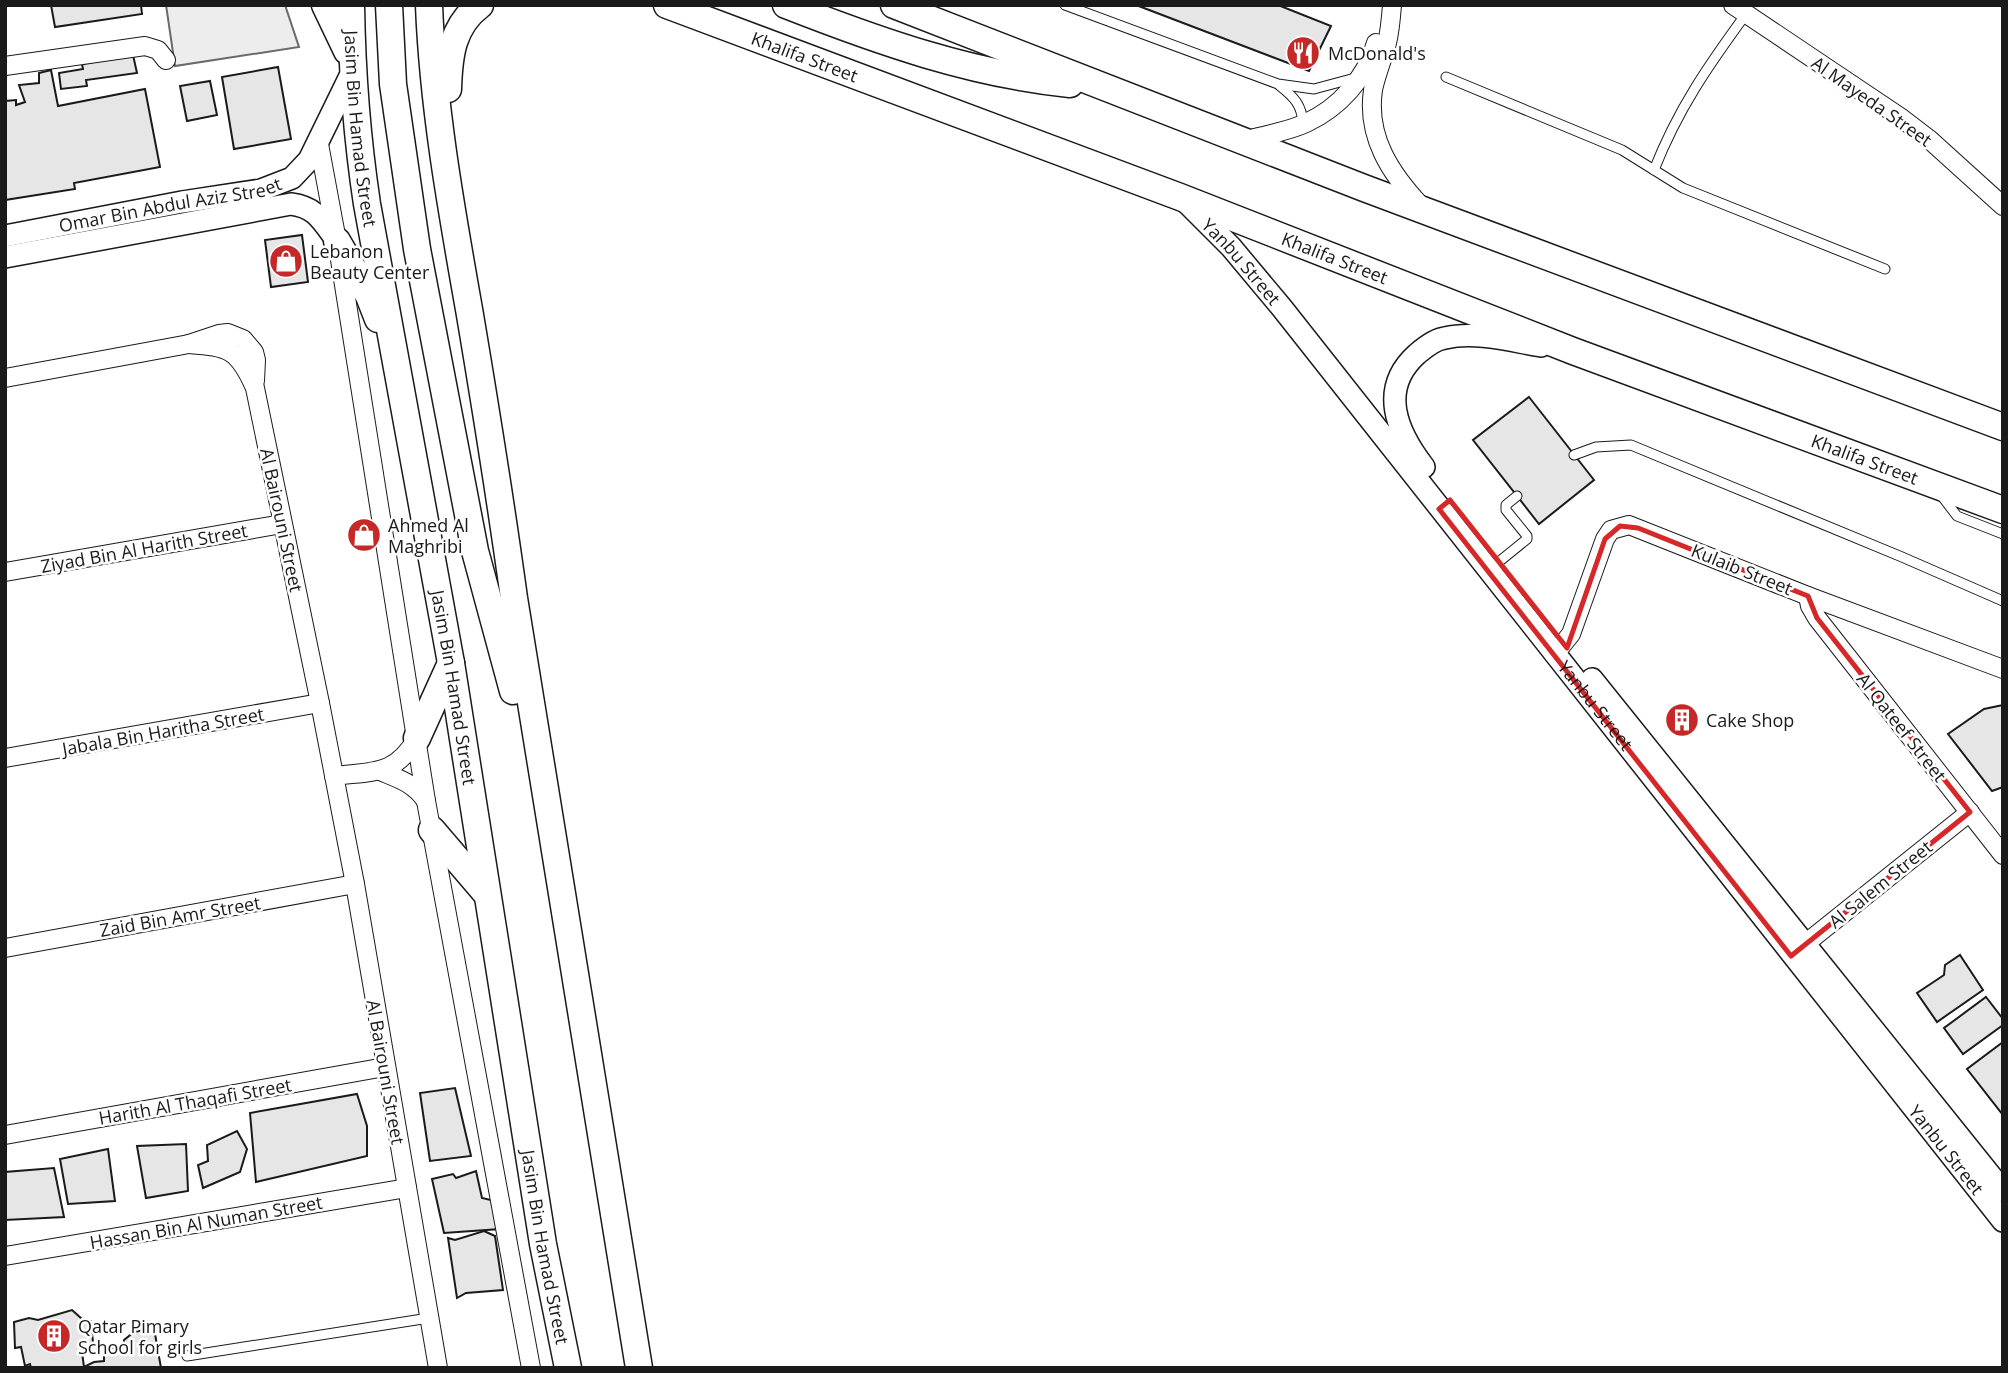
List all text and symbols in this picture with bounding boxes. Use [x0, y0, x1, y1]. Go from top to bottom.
street label: Khalifa Street [748, 26, 861, 87]
street label: Jasim Bin Hamad Street [340, 28, 383, 229]
restaurant icon: McDonald's [1284, 34, 1322, 72]
place label: McDonald's [1328, 41, 1426, 65]
street label: Al Mayeda Street [1807, 50, 1937, 152]
street label: Omar Bin Abdul Aziz Street [57, 171, 285, 237]
street label: Yanbu Street [1197, 213, 1286, 310]
street label: Khalifa Street [1278, 226, 1391, 289]
place label: Lebanon Beauty Center [310, 239, 430, 284]
shop icon: Lebanon Beauty Center [267, 242, 305, 280]
street label: Khalifa Street [1808, 428, 1922, 490]
street label: Al Bairouni Street [255, 446, 309, 594]
place label: Ahmed Al Maghribi [388, 513, 469, 558]
shop icon: Ahmed Al Maghribi [345, 516, 383, 554]
street label: Ziyad Bin Al Harith Street [39, 518, 249, 578]
street label: Kulaib Street [1688, 538, 1796, 600]
street label: Jasim Bin Hamad Street [426, 586, 482, 787]
street label: Yanbu Street [1553, 655, 1639, 755]
street label: Al Qateef Street [1852, 668, 1952, 786]
street label: Jabala Bin Haritha Street [58, 701, 266, 761]
building icon: Cake Shop [1663, 701, 1701, 739]
place label: Cake Shop [1706, 708, 1794, 732]
street label: Al Salem Street [1823, 835, 1937, 933]
street label: Zaid Bin Amr Street [98, 890, 262, 942]
street label: Al Bairouni Street [361, 998, 411, 1146]
street label: Harith Al Thaqafi Street [97, 1072, 293, 1130]
street label: Yanbu Street [1904, 1100, 1989, 1199]
street label: Jasim Bin Hamad Street [516, 1146, 575, 1346]
street label: Hassan Bin Al Numan Street [88, 1190, 324, 1254]
place label: Qatar Pimary School for girls [78, 1314, 202, 1359]
building icon: Qatar Pimary School for girls [35, 1317, 73, 1355]

